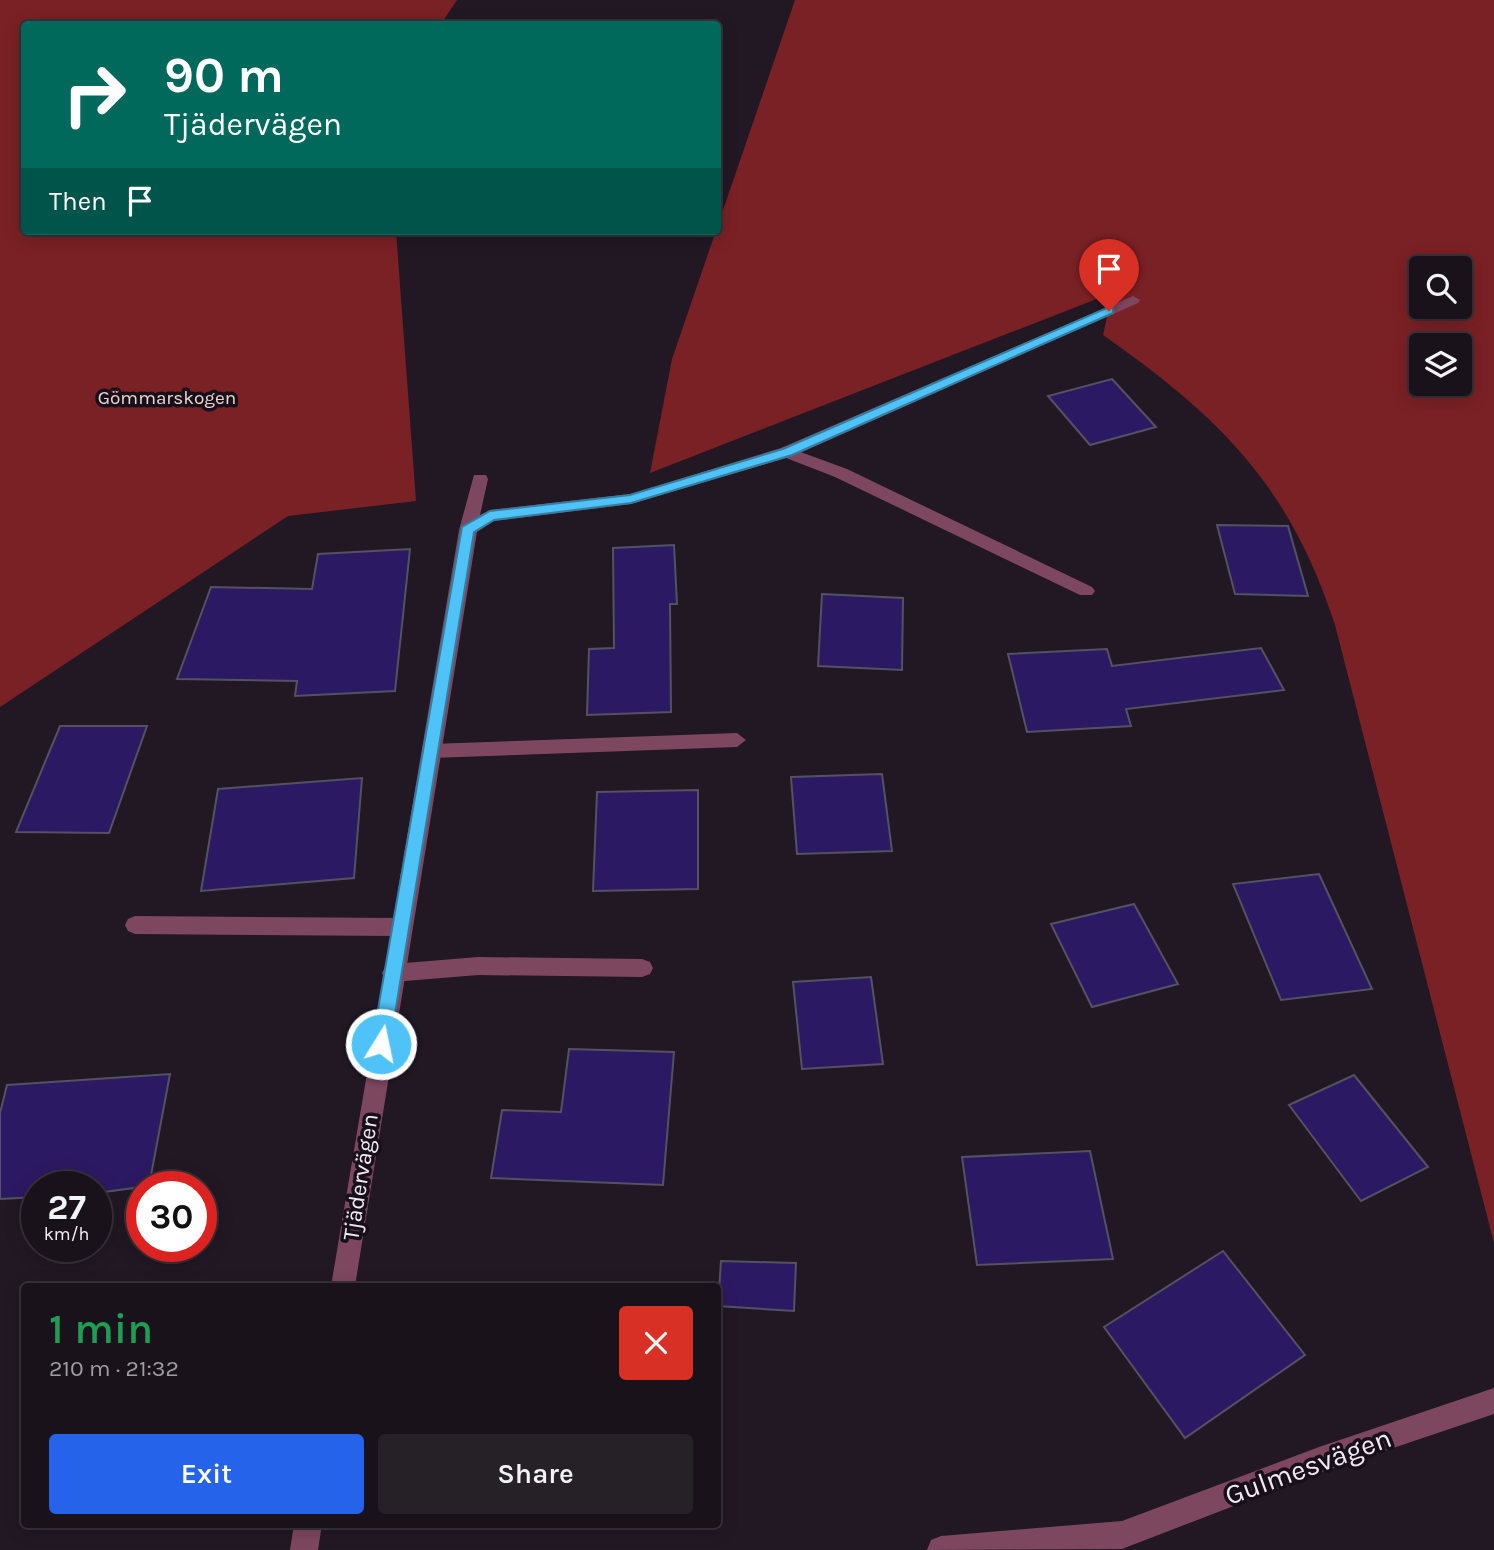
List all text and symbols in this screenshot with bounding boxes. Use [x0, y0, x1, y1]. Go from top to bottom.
text: 90 m [164, 47, 284, 104]
icon: right [49, 49, 140, 140]
text: Tjädervägen [164, 106, 342, 143]
icon: arrive [121, 182, 159, 220]
text: Then [49, 186, 107, 217]
pin [1079, 239, 1139, 311]
icon: arrive [1090, 250, 1128, 288]
map controls [1409, 256, 1472, 396]
button: search [1409, 256, 1472, 319]
button: layers [1409, 333, 1472, 396]
park label: Gömmarskogen [98, 387, 236, 409]
position arrow [344, 1007, 418, 1081]
street label: Tjädervägen [337, 1112, 384, 1242]
speed limit sign: 30 [126, 1171, 217, 1262]
text: 27 [47, 1187, 86, 1228]
text: km/h [44, 1223, 89, 1245]
text: 1 min [49, 1304, 153, 1354]
button: close [619, 1306, 693, 1380]
text: 210 m · 21:32 [49, 1355, 179, 1382]
street label: Gulmesvägen [1220, 1421, 1396, 1512]
button: Exit [49, 1434, 364, 1514]
button: Share [378, 1434, 693, 1514]

